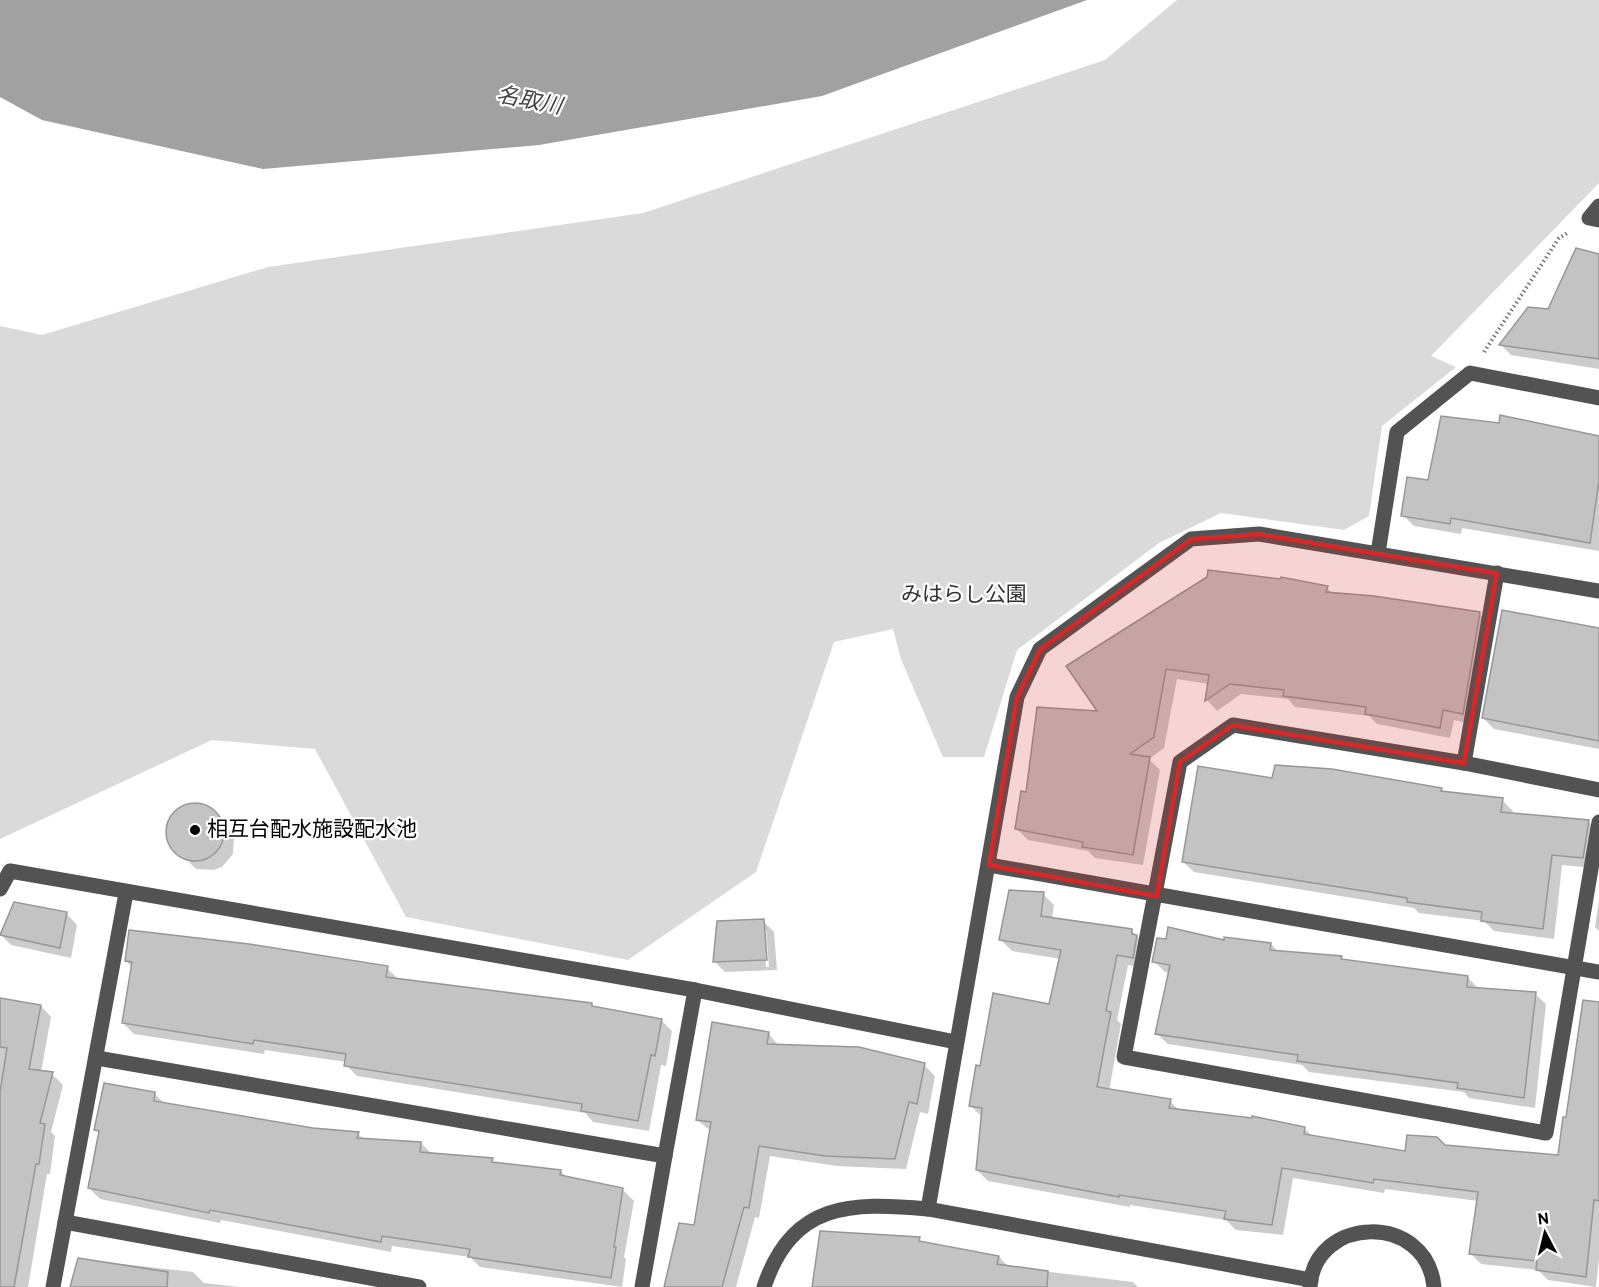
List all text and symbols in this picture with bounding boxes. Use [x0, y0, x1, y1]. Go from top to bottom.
water label: 名取川 [494, 82, 566, 122]
park label: みはらし公園 [901, 582, 1027, 609]
place label: 相互台配水施設配水池 [207, 817, 417, 844]
marker: 相互台配水施設配水池 [188, 823, 202, 837]
north arrow [1515, 1203, 1575, 1263]
text: N [1536, 1209, 1550, 1231]

